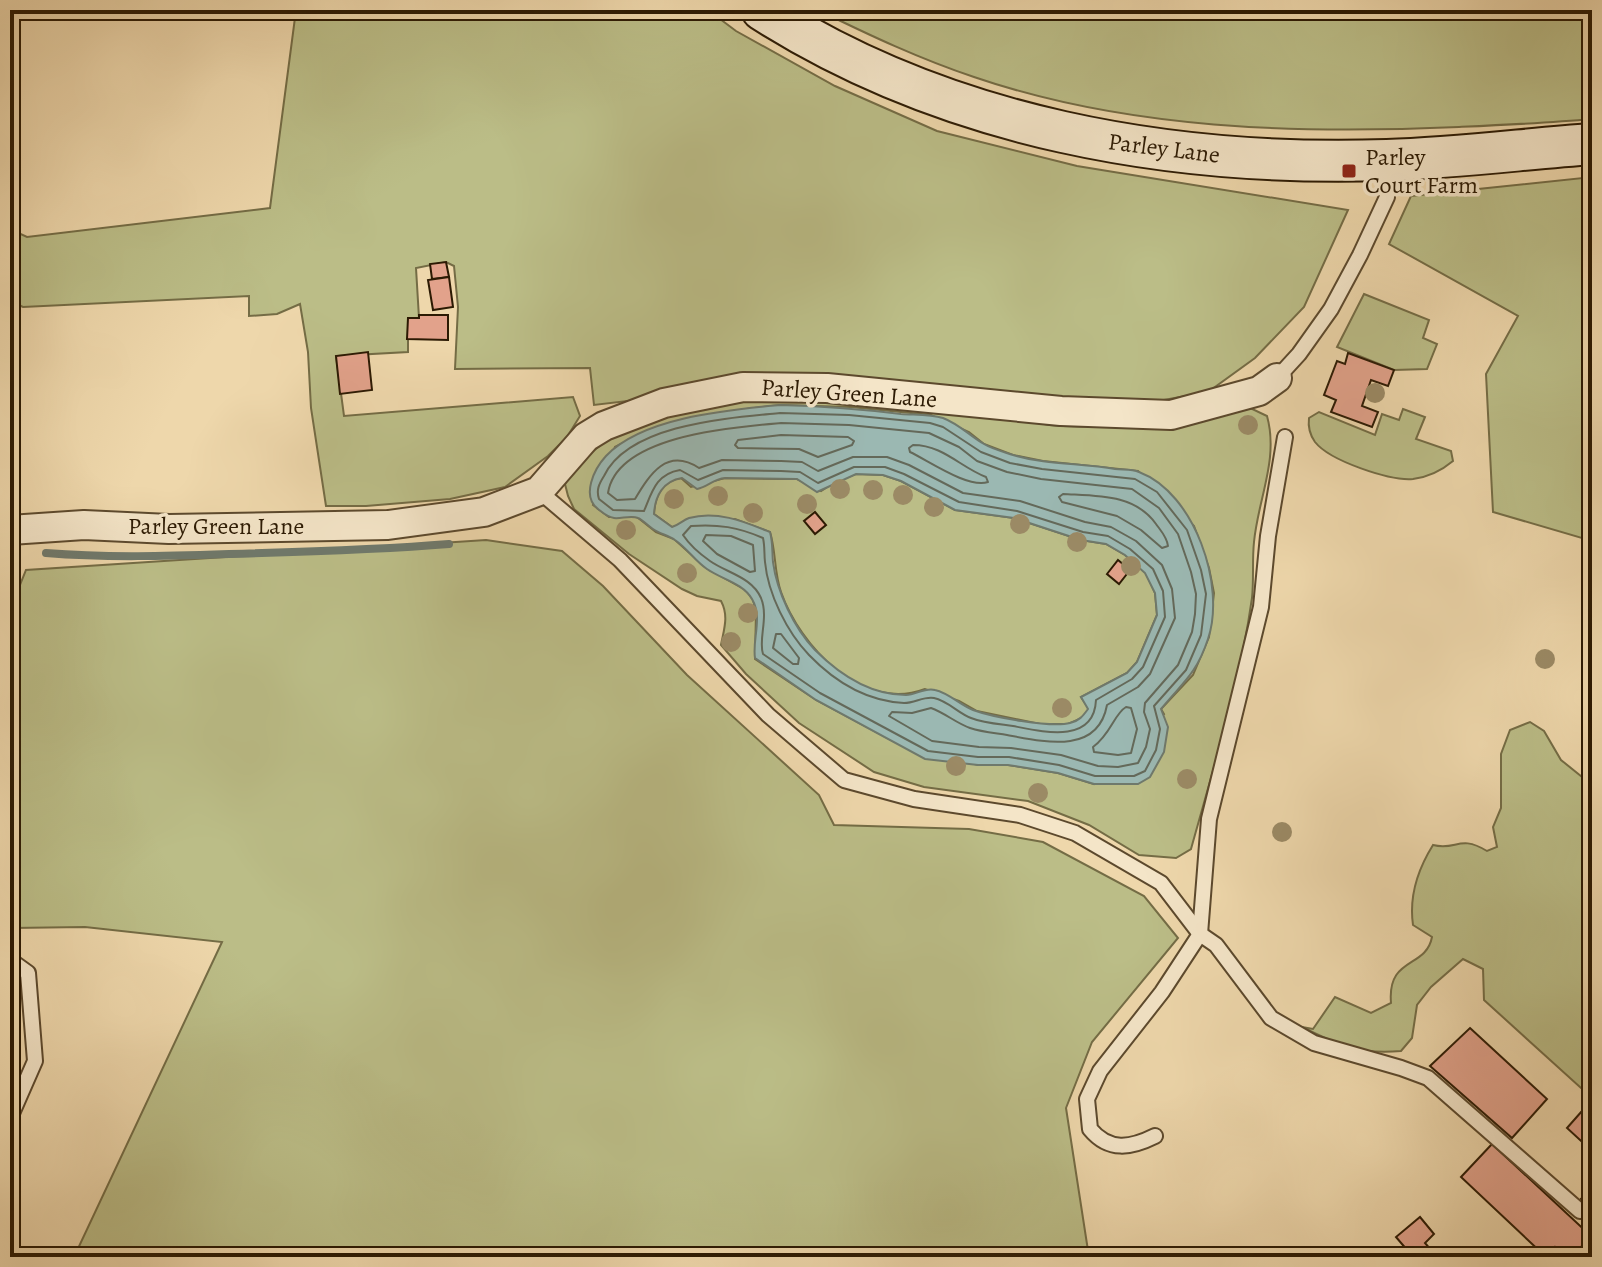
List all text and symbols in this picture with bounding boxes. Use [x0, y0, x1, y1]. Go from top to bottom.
street label: Parley Lane [1106, 125, 1222, 171]
place label: Parley Court Farm [1365, 141, 1478, 201]
marker: Parley Court Farm [1340, 162, 1358, 180]
street label: Parley Green Lane [760, 371, 938, 415]
street label: Parley Green Lane [128, 510, 304, 542]

